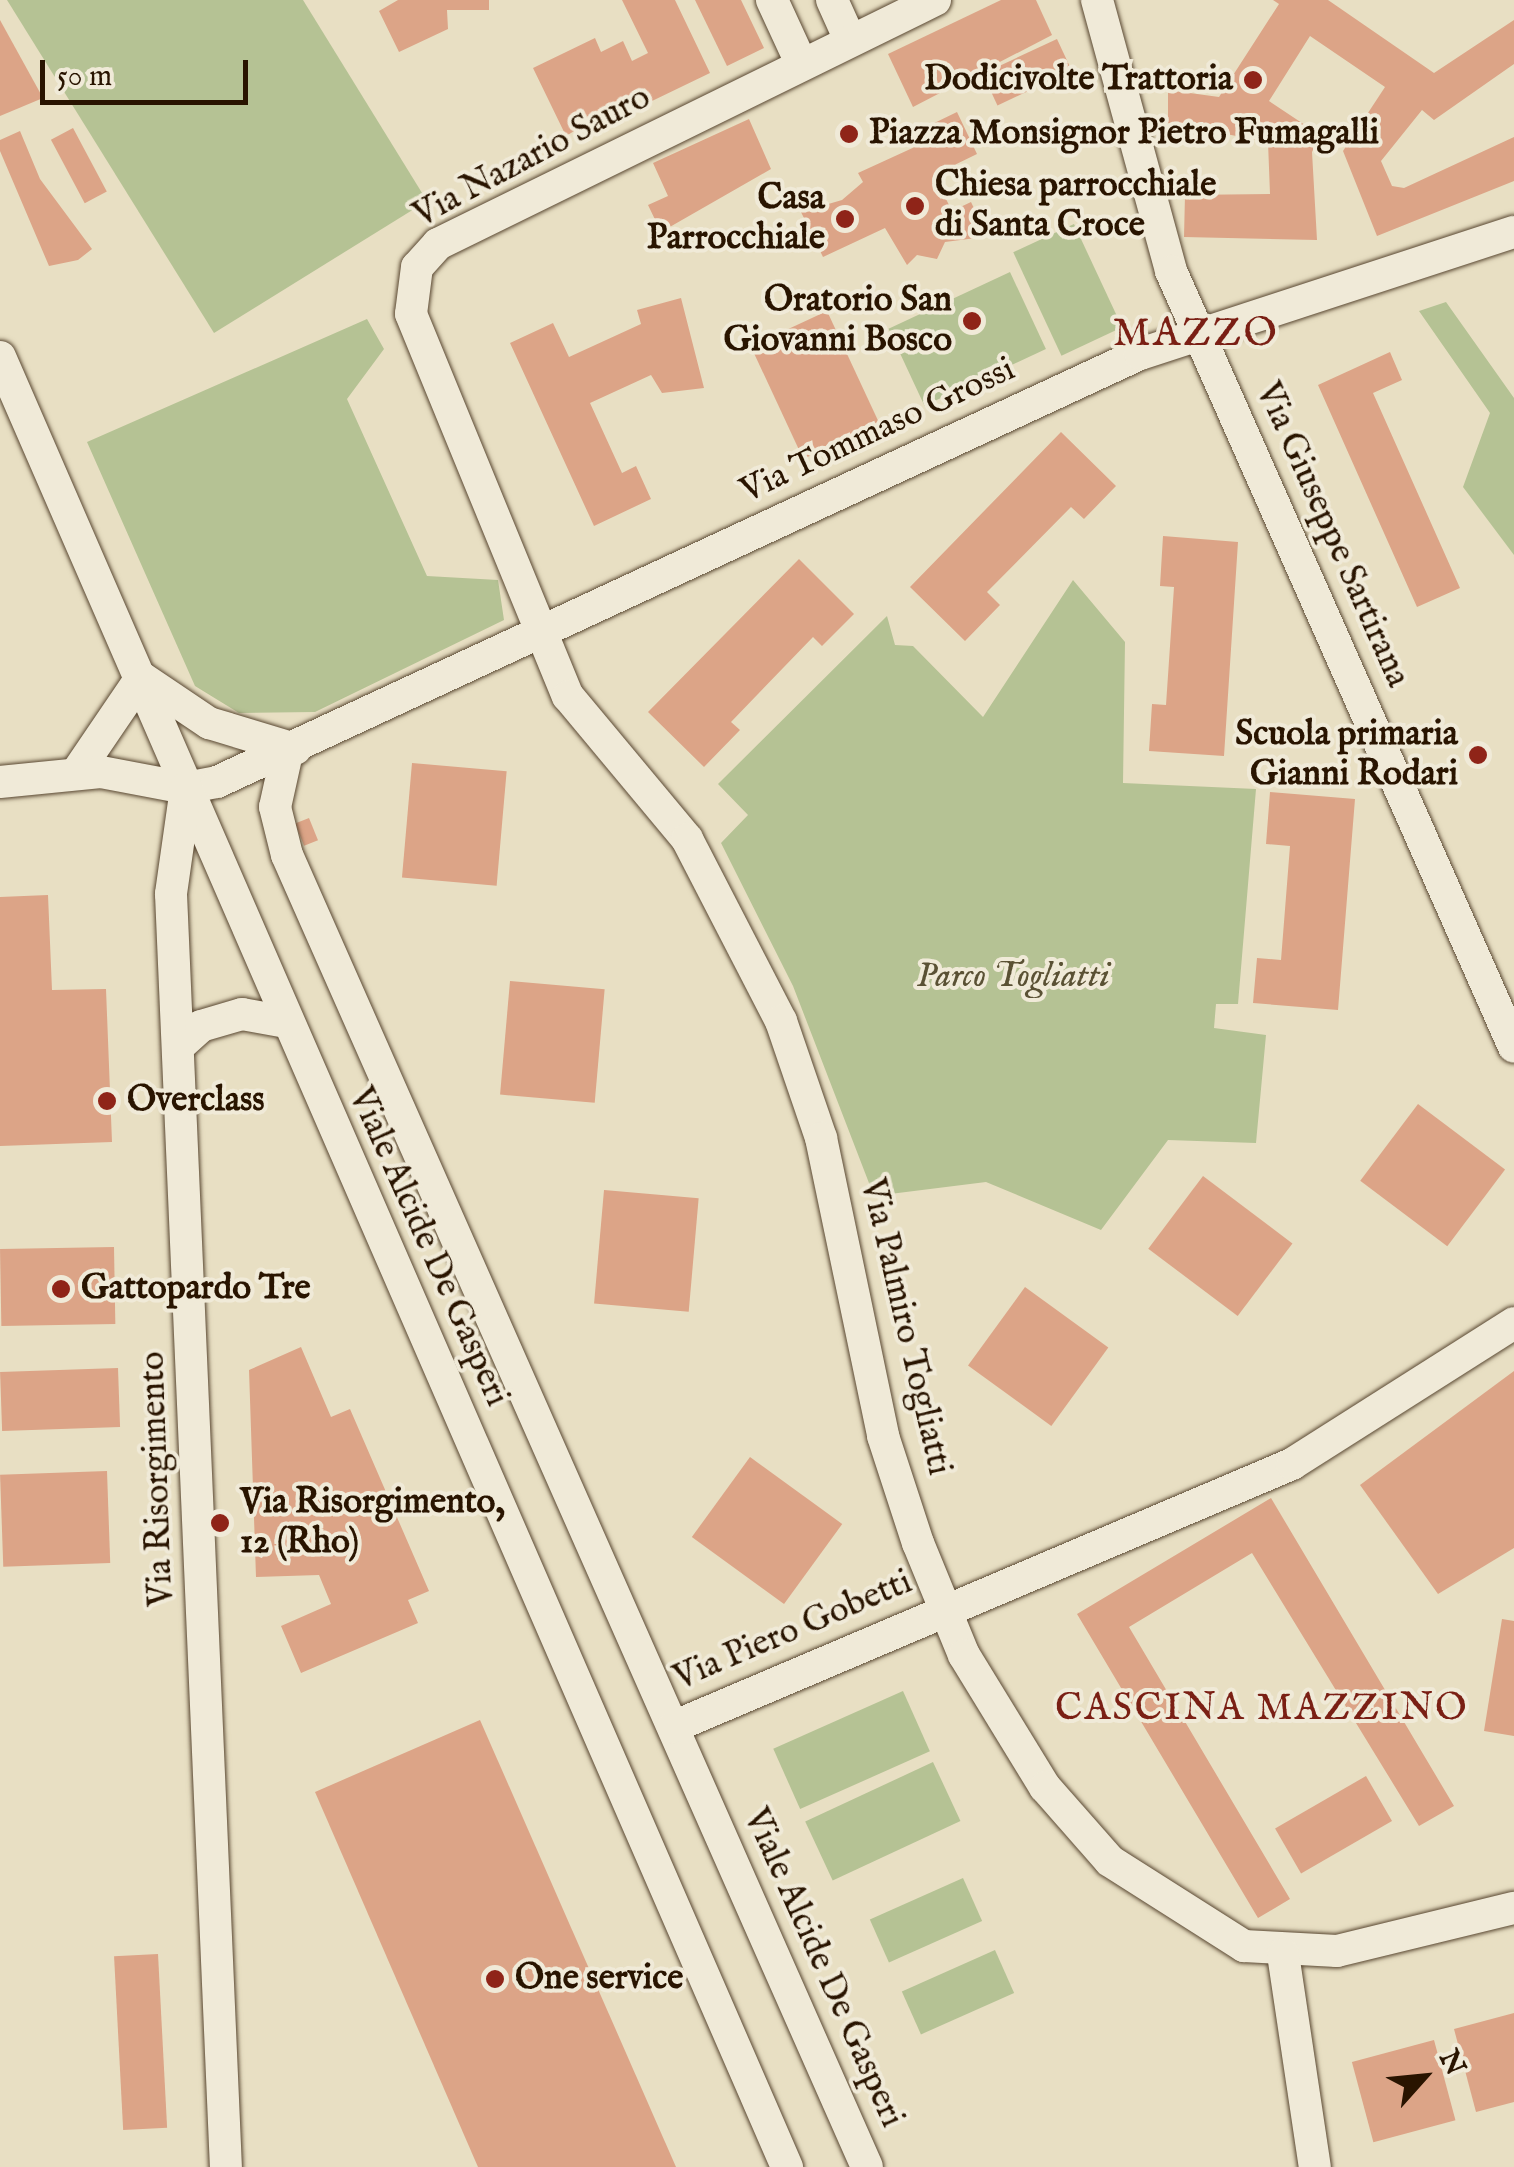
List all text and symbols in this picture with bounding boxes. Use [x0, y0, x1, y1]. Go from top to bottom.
scale bar [45, 40, 252, 102]
text: 50 m [57, 58, 112, 96]
place label: Dodicivolte Trattoria [924, 59, 1233, 101]
marker: Dodicivolte Trattoria [1242, 69, 1264, 91]
street label: Via Nazario Sauro [406, 77, 658, 237]
place label: Piazza Monsignor Pietro Fumagalli [869, 113, 1379, 155]
marker: Piazza Monsignor Pietro Fumagalli [838, 123, 860, 145]
place label: Chiesa parrocchiale di Santa Croce [935, 165, 1216, 247]
place label: Casa Parrocchiale [647, 178, 825, 260]
marker: Chiesa parrocchiale di Santa Croce [904, 195, 926, 217]
marker: Casa Parrocchiale [834, 208, 856, 230]
place label: Oratorio San Giovanni Bosco [723, 280, 952, 362]
marker: Oratorio San Giovanni Bosco [961, 310, 983, 332]
district label: MAZZO [1113, 311, 1279, 359]
street label: Via Tommaso Grossi [734, 349, 1022, 513]
street label: Via Giuseppe Sartirana [1246, 376, 1418, 694]
place label: Scuola primaria Gianni Rodari [1235, 714, 1458, 796]
marker: Scuola primaria Gianni Rodari [1467, 744, 1489, 766]
park label: Parco Togliatti [916, 956, 1110, 998]
place label: Overclass [127, 1080, 265, 1122]
street label: Viale Alcide De Gasperi [339, 1081, 517, 1413]
marker: Overclass [96, 1090, 118, 1112]
street label: Via Palmiro Togliatti [850, 1175, 960, 1479]
place label: Gattopardo Tre [81, 1268, 311, 1310]
marker: Gattopardo Tre [50, 1278, 72, 1300]
street label: Via Risorgimento [133, 1351, 183, 1607]
place label: Via Risorgimento, 12 (Rho) [240, 1482, 505, 1564]
marker: Via Risorgimento, 12 (Rho) [209, 1512, 231, 1534]
street label: Via Piero Gobetti [668, 1562, 918, 1700]
district label: CASCINA MAZZINO [1055, 1687, 1469, 1733]
street label: Viale Alcide De Gasperi [734, 1802, 912, 2134]
place label: One service [515, 1958, 683, 2000]
marker: One service [484, 1968, 506, 1990]
north arrow [1374, 2027, 1474, 2127]
text: N [1430, 2044, 1472, 2082]

